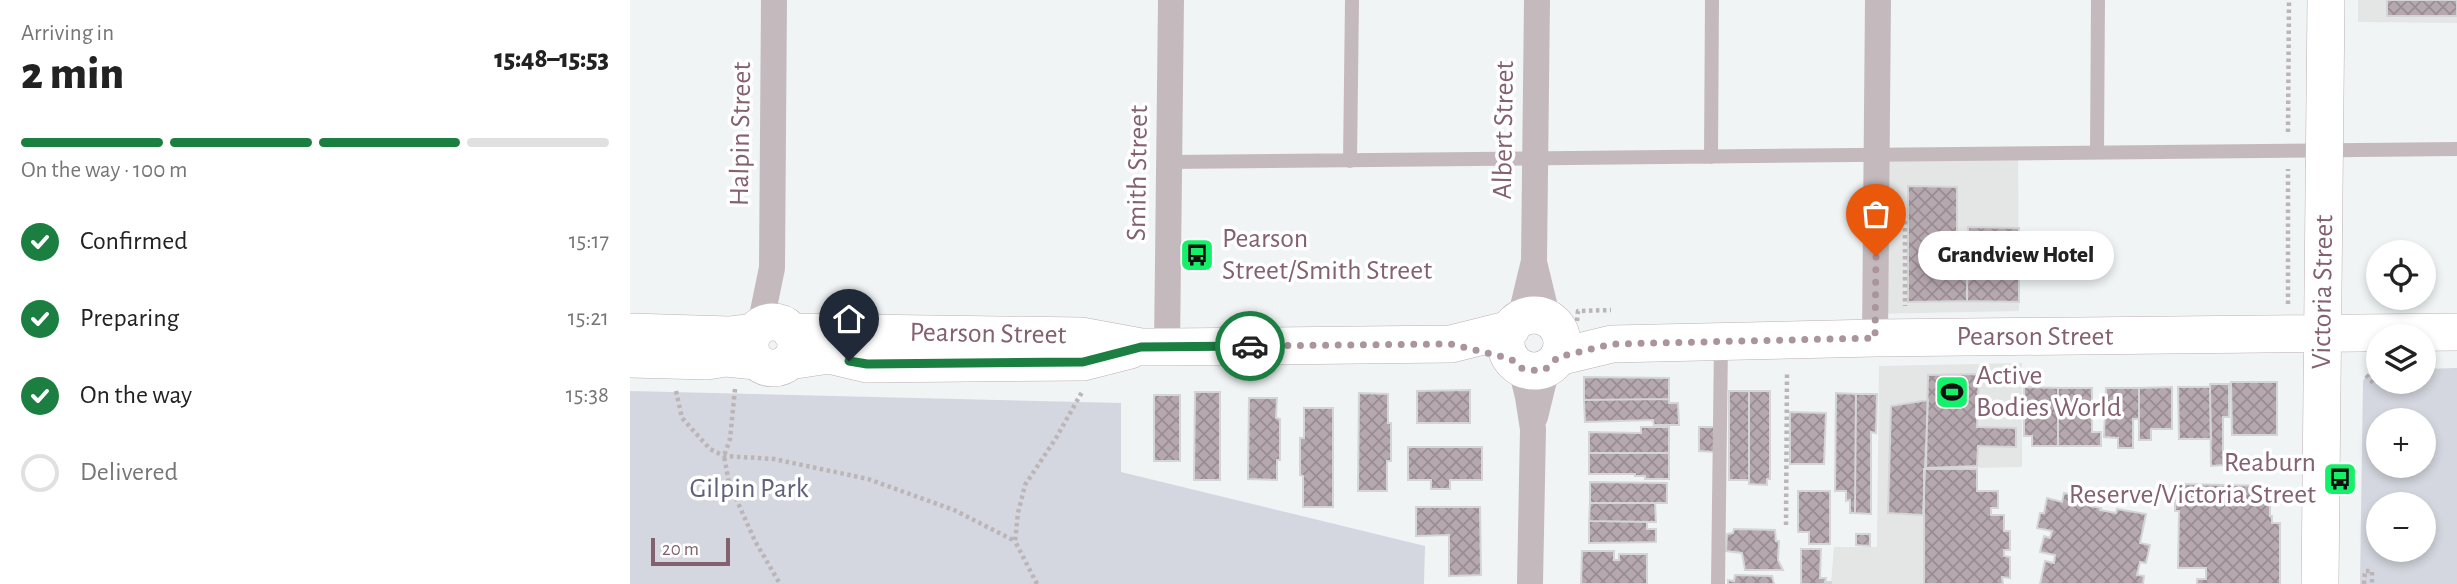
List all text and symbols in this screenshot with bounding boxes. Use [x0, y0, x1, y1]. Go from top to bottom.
text: Arriving in [21, 22, 114, 45]
text: 15:48–15:53 [494, 46, 609, 72]
text: 2 min [21, 51, 124, 97]
street label: Albert Street [1489, 60, 1519, 200]
street label: Halpin Street [726, 61, 756, 206]
street label: Smith Street [1123, 105, 1153, 241]
text: On the way · 100 m [21, 159, 188, 182]
pin [1846, 184, 1906, 256]
icon: bag [1857, 195, 1895, 233]
street label: Victoria Street [2308, 214, 2338, 370]
icon: check [21, 223, 59, 261]
place label: Pearson Street/Smith Street [1222, 225, 1432, 285]
text: Confirmed [80, 228, 188, 254]
text: 15:17 [569, 230, 609, 253]
callout: Grandview Hotel [1918, 232, 2114, 280]
bus stop icon: Pearson Street/Smith Street [1178, 236, 1216, 274]
map controls [2366, 240, 2436, 562]
button: locate [2366, 240, 2436, 310]
text: Grandview Hotel [1938, 244, 2094, 267]
pin [819, 289, 879, 361]
icon: check [21, 300, 59, 338]
icon: home [830, 300, 868, 338]
text: Preparing [80, 305, 179, 331]
text: 15:21 [568, 307, 609, 330]
courier [1215, 311, 1285, 381]
street label: Pearson Street [909, 319, 1067, 349]
street label: Pearson Street [1957, 323, 2113, 351]
button: layers [2366, 324, 2436, 394]
icon: car [1231, 327, 1269, 365]
place label: Active Bodies World [1976, 362, 2121, 422]
sports icon: Active Bodies World [1933, 373, 1971, 411]
icon: check [21, 377, 59, 415]
text: On the way [80, 382, 192, 408]
text: 15:38 [566, 384, 609, 407]
button: + [2366, 408, 2436, 478]
place label: Reaburn Reserve/Victoria Street [2069, 449, 2316, 509]
text: Delivered [80, 459, 178, 485]
bus stop icon: Reaburn Reserve/Victoria Street [2321, 460, 2359, 498]
park label: Gilpin Park [690, 475, 809, 503]
button: − [2366, 492, 2436, 562]
scale bar [651, 535, 730, 567]
text: 20 m [662, 540, 699, 559]

